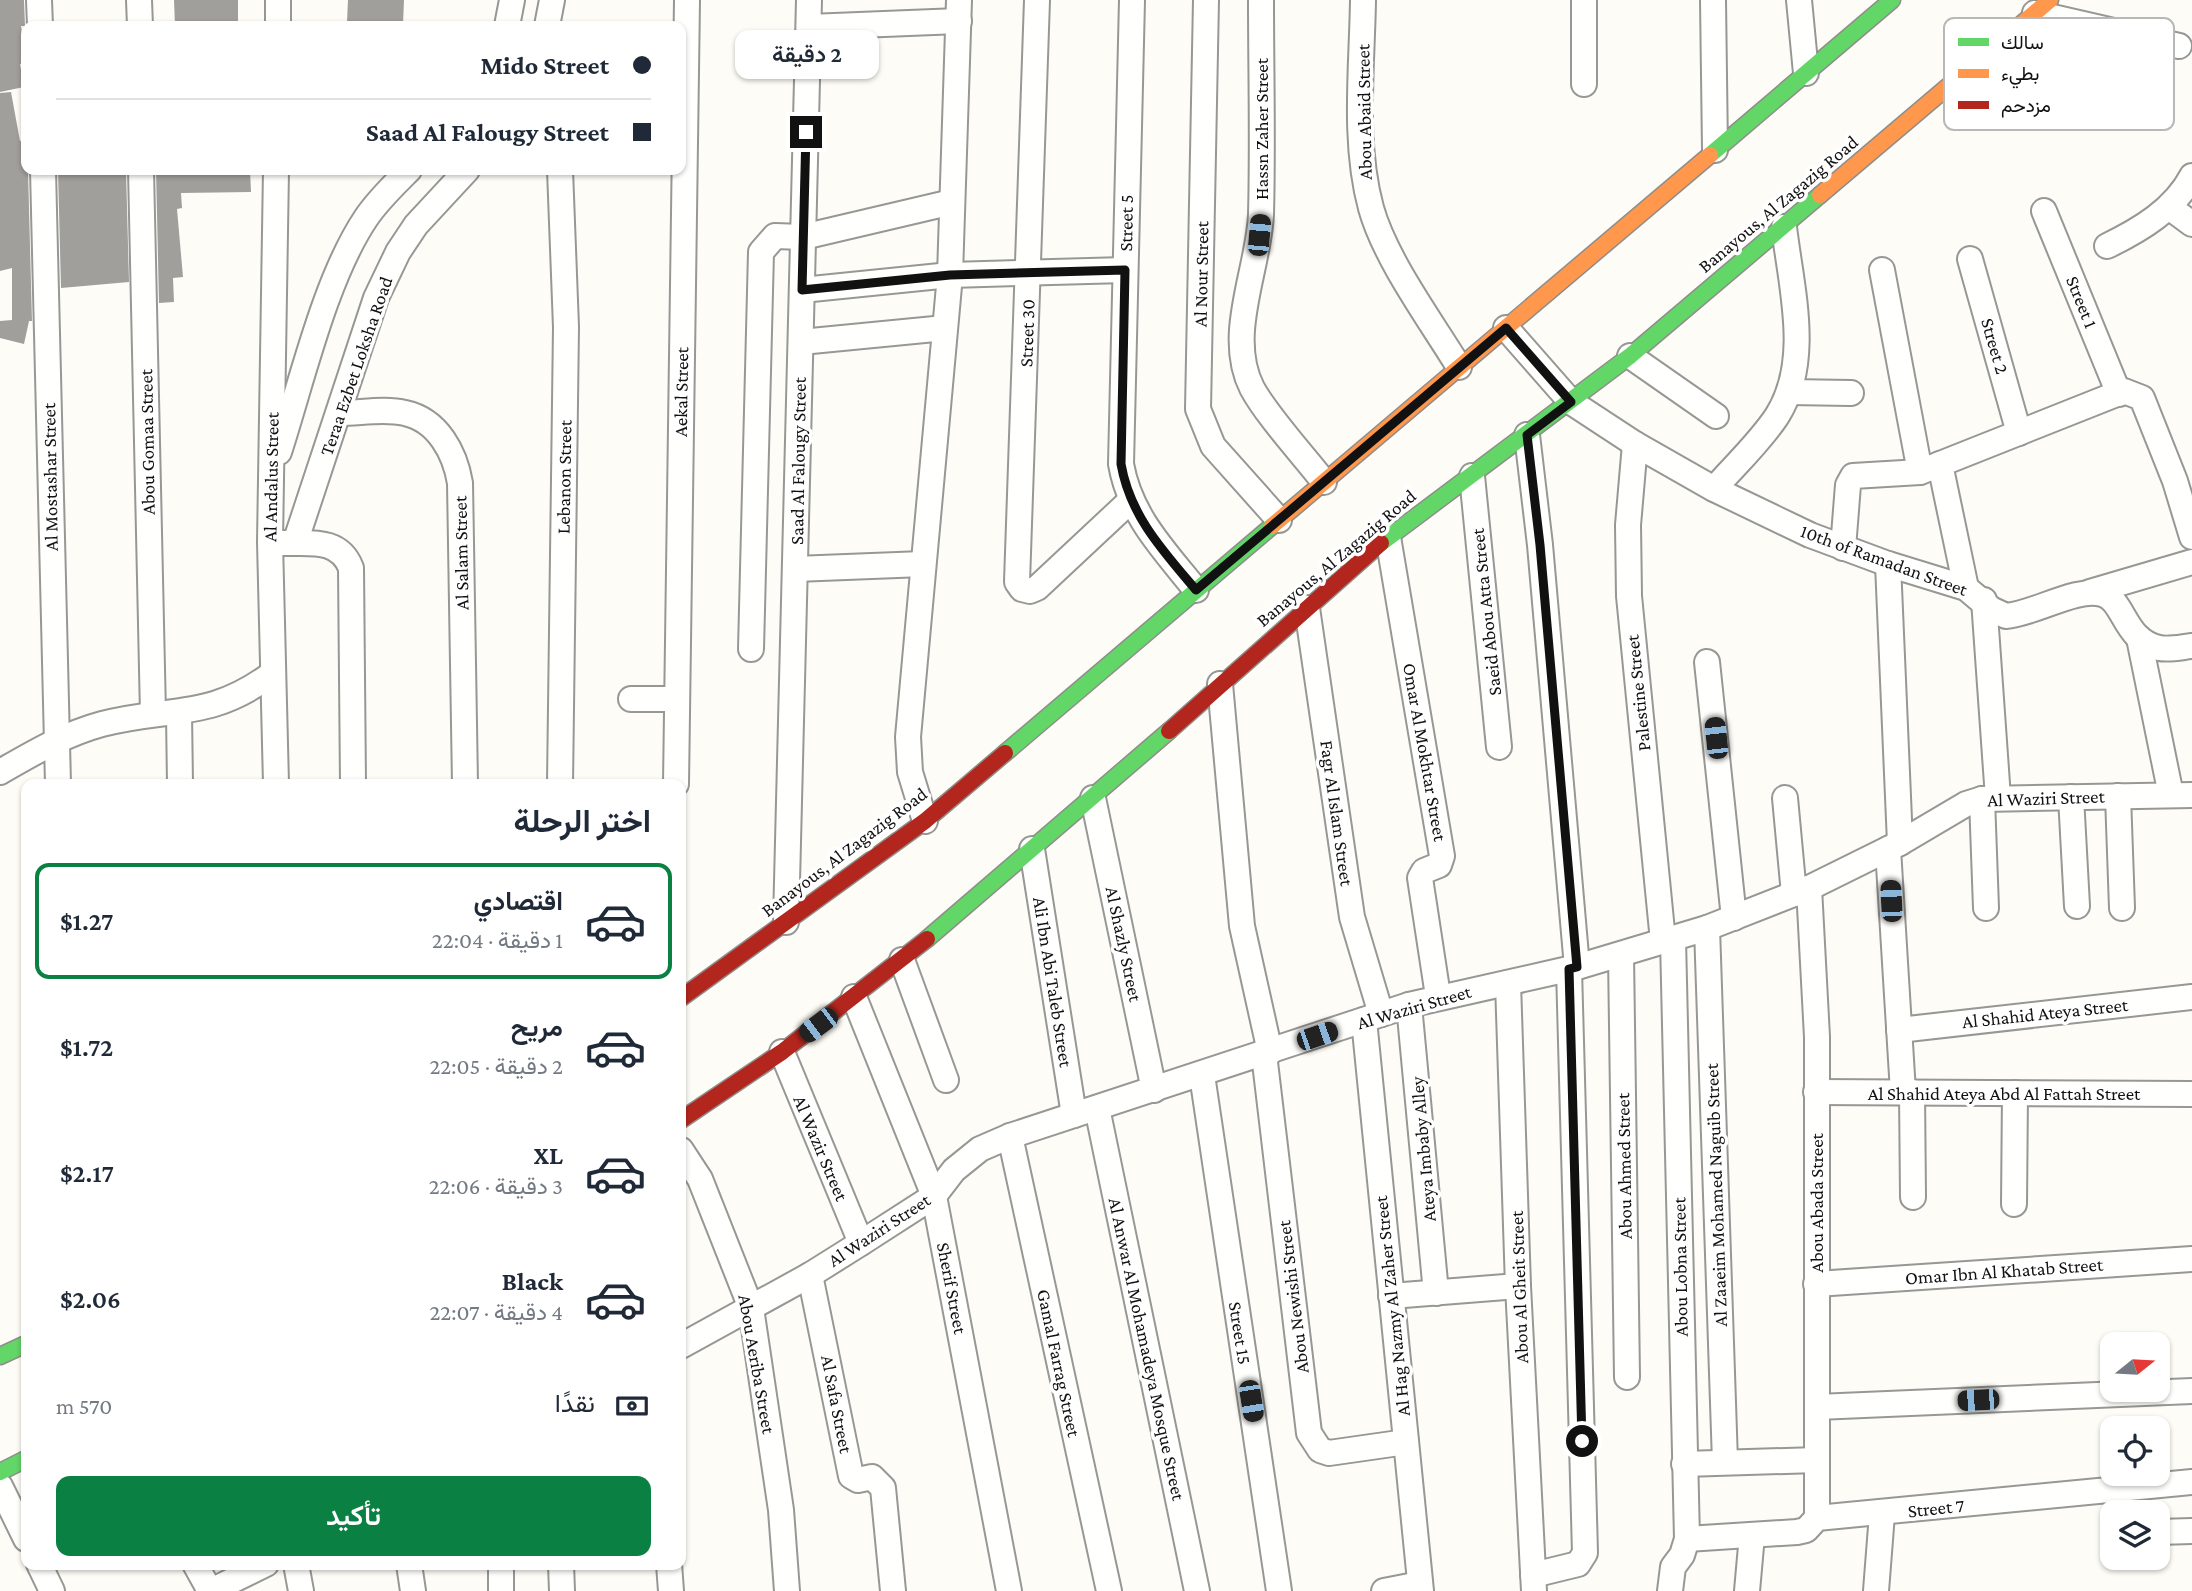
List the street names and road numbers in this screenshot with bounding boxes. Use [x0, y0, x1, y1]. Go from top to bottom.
street label: Abou Abaid Street [1352, 43, 1376, 180]
street label: Hassn Zaher Street [1251, 57, 1272, 200]
street label: Banayous, Al Zagazig Road [1694, 131, 1862, 277]
street label: Street 5 [1115, 194, 1137, 252]
street label: Al Nour Street [1190, 220, 1212, 327]
street label: Street 1 [2062, 273, 2102, 331]
street label: Teraa Ezbet Loksha Road [315, 274, 397, 458]
street label: Street 30 [1015, 299, 1039, 367]
street label: Street 2 [1977, 316, 2013, 376]
street label: Aekal Street [670, 346, 692, 437]
street label: Abou Gomaa Street [135, 368, 159, 515]
street label: Saad Al Falougy Street [786, 376, 810, 545]
street label: Al Mostashar Street [38, 402, 62, 551]
street label: Al Andalus Street [259, 411, 283, 542]
street label: Lebanon Street [553, 419, 576, 534]
street label: Banayous, Al Zagazig Road [1252, 485, 1420, 631]
street label: Al Salam Street [449, 495, 472, 610]
street label: 10th of Ramadan Street [1798, 520, 1971, 600]
street label: Saeid Abou Atta Street [1467, 527, 1505, 697]
street label: Palestine Street [1621, 633, 1655, 752]
street label: Omar Al Mokhtar Street [1399, 661, 1451, 844]
street label: Fagr Al Islam Street [1316, 739, 1358, 888]
street label: Banayous, Al Zagazig Road [757, 783, 931, 921]
street label: Al Waziri Street [1987, 785, 2106, 811]
street label: Al Shazly Street [1102, 885, 1147, 1004]
street label: Ali Ibn Abi Taleb Street [1029, 895, 1077, 1069]
street label: Al Waziri Street [1355, 981, 1474, 1033]
street label: Al Shahid Ateya Street [1961, 994, 2130, 1032]
street label: Al Zaaeim Mohamed Naguib Street [1701, 1062, 1731, 1327]
street label: Ateya Imbaby Alley [1406, 1075, 1440, 1222]
street label: Al Shahid Ateya Abd Al Fattah Street [1868, 1083, 2141, 1104]
street label: Al Wazir Street [789, 1092, 853, 1205]
street label: Abou Ahmed Street [1612, 1092, 1636, 1239]
street label: Abou Abada Street [1806, 1132, 1827, 1273]
street label: Al Waziri Street [824, 1189, 935, 1271]
street label: Al Hag Nazmy Al Zaher Street [1370, 1194, 1414, 1417]
street label: Al Anwar Al Mohamadeya Mosque Street [1105, 1196, 1190, 1503]
street label: Abou Lobna Street [1668, 1196, 1692, 1337]
street label: Abou Al Gheit Street [1506, 1210, 1532, 1364]
street label: Abou Newishi Street [1273, 1219, 1313, 1375]
street label: Sherif Street [933, 1240, 971, 1336]
street label: Omar Ibn Al Khatab Street [1904, 1254, 2104, 1288]
street label: Gamal Farrag Street [1033, 1287, 1085, 1439]
street label: Abou Aeriba Street [734, 1293, 780, 1436]
street label: Street 15 [1225, 1300, 1255, 1366]
street label: Al Safa Street [817, 1353, 857, 1456]
street label: Street 7 [1907, 1495, 1966, 1521]

